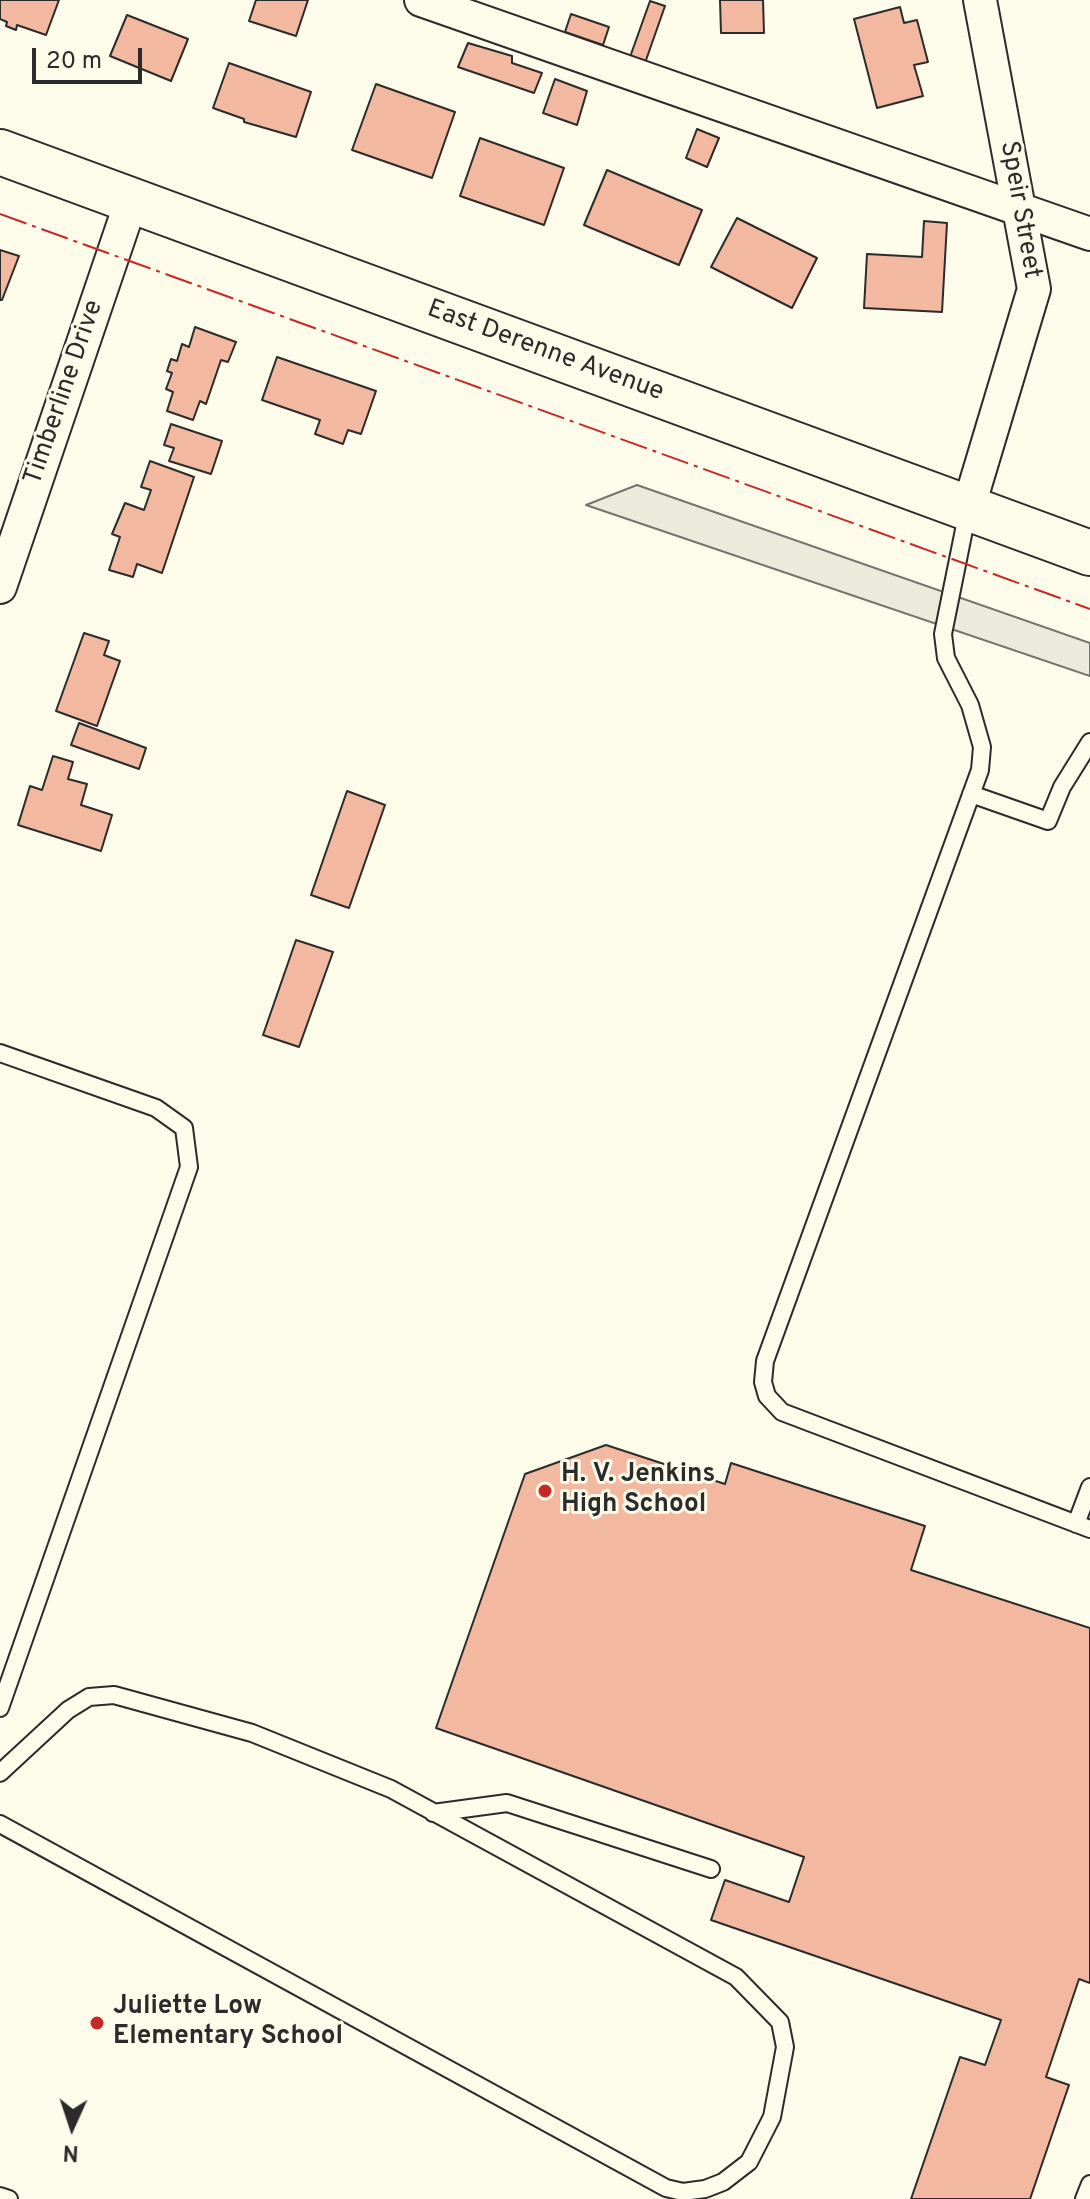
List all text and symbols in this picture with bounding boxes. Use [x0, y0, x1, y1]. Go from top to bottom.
scale bar [36, 32, 146, 82]
text: 20 m [46, 47, 102, 77]
street label: Speir Street [992, 139, 1046, 281]
street label: East Derenne Avenue [422, 295, 668, 409]
street label: Timberline Drive [19, 297, 111, 489]
place label: H. V. Jenkins High School [561, 1460, 715, 1522]
marker: H. V. Jenkins High School [536, 1482, 554, 1500]
place label: Juliette Low Elementary School [113, 1992, 343, 2054]
marker: Juliette Low Elementary School [88, 2014, 106, 2032]
north arrow [32, 2087, 112, 2167]
text: N [62, 2138, 79, 2165]

